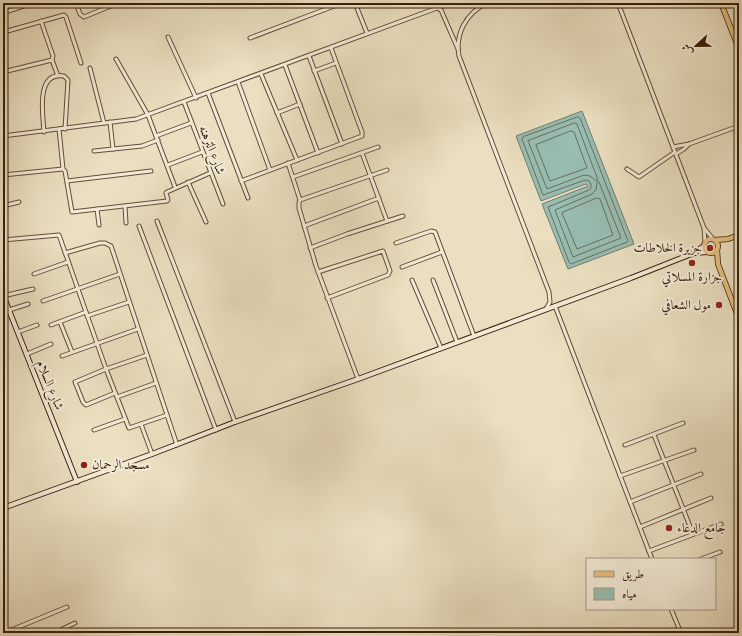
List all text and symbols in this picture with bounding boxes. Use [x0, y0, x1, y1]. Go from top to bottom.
north arrow [676, 26, 716, 66]
text: ش [679, 42, 695, 57]
street label: شارع الترهنه [192, 123, 229, 178]
place label: جزيرة الخلاطات [633, 240, 702, 256]
marker: جزيرة الخلاطات [705, 243, 715, 253]
marker: جزارة المسلاتي [687, 258, 697, 268]
place label: جزارة المسلاتي [662, 269, 722, 288]
place label: مول الشعافي [661, 297, 711, 316]
marker: مول الشعافي [714, 300, 724, 310]
street label: شارع السلام [30, 358, 67, 414]
place label: مسجد الرحمان [92, 457, 150, 473]
marker: مسجد الرحمان [79, 460, 89, 470]
place label: جامع الدعاء [677, 520, 726, 540]
marker: جامع الدعاء [664, 523, 674, 533]
legend [586, 558, 716, 610]
text: طريق [622, 567, 644, 582]
text: مياه [622, 587, 637, 602]

